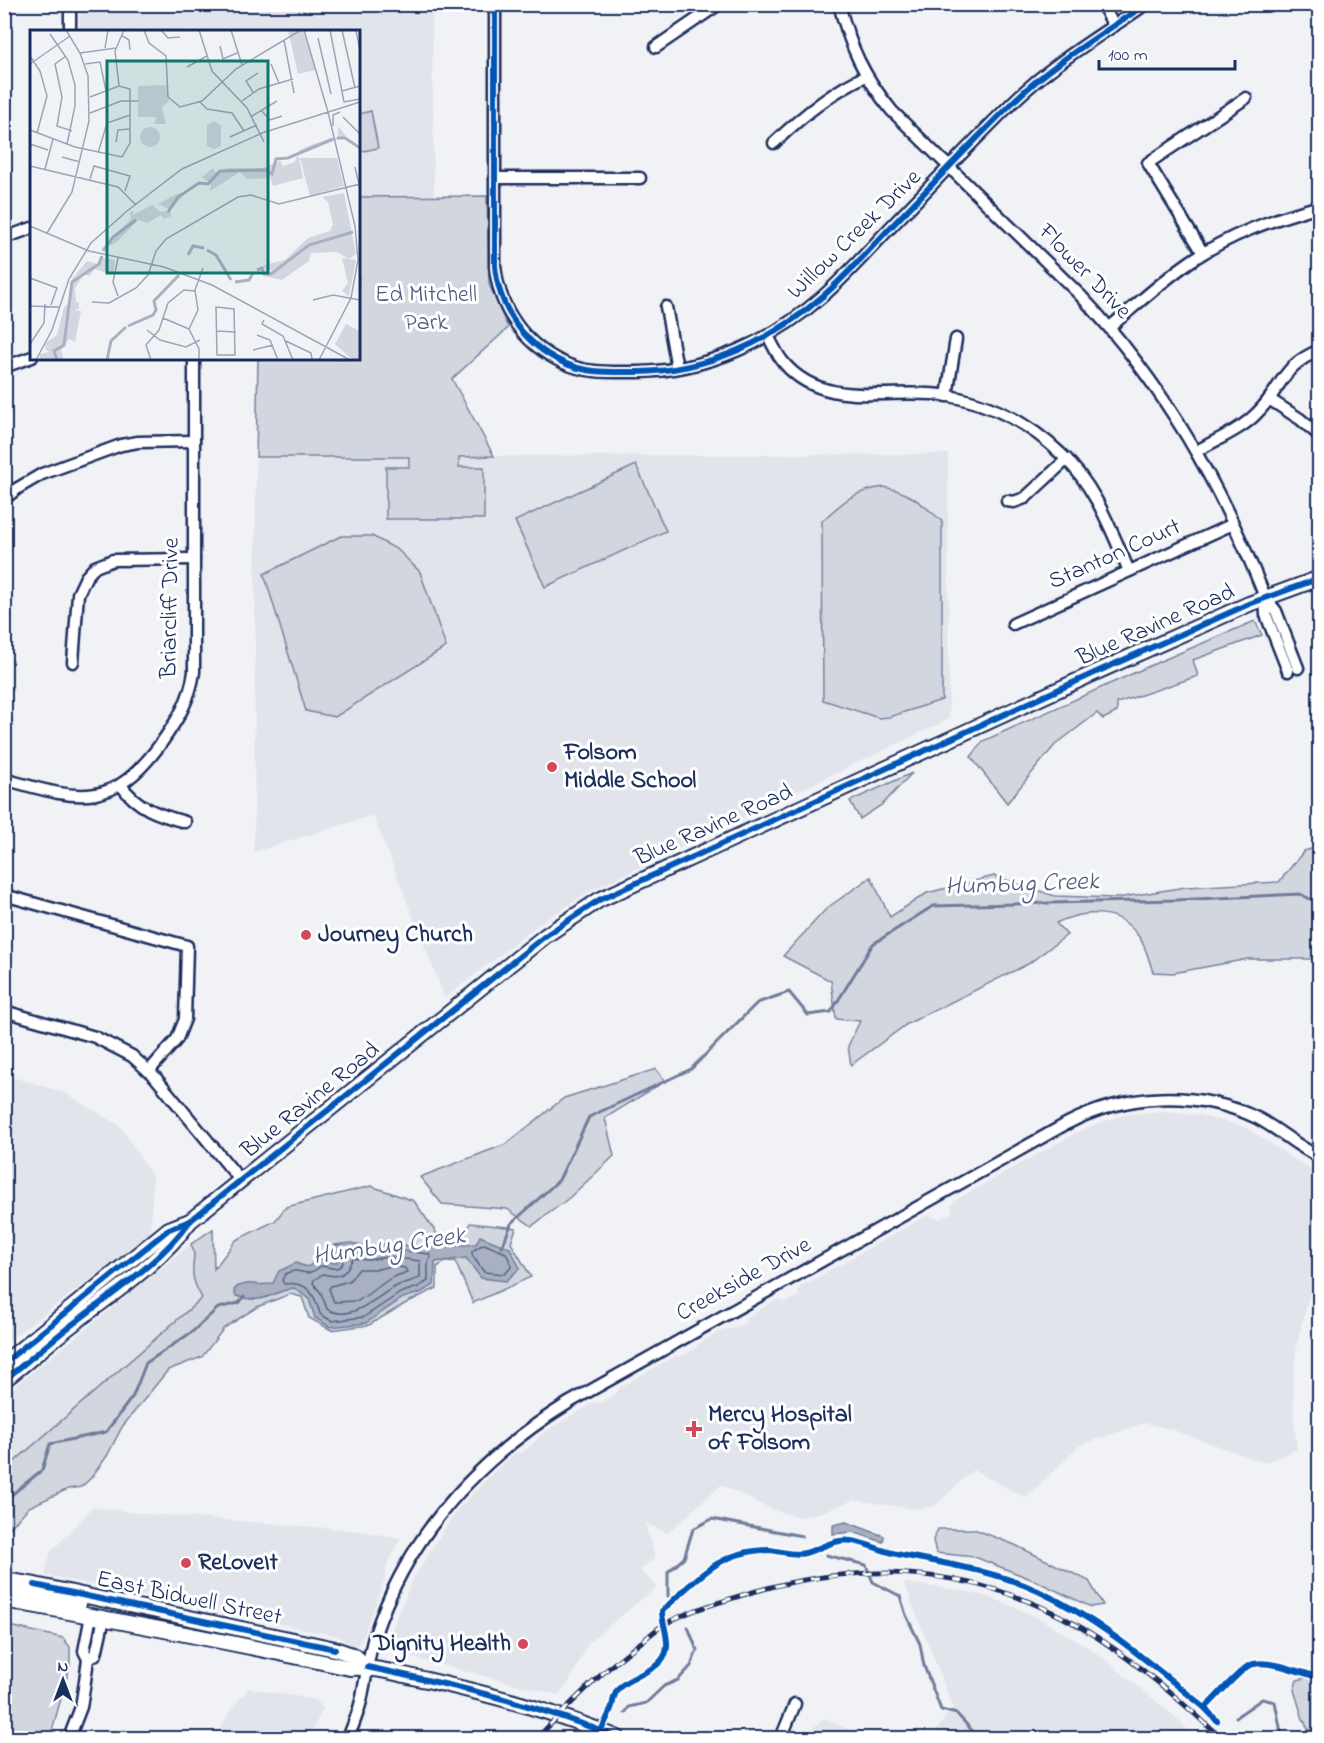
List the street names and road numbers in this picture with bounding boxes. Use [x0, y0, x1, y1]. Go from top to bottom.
street label: Willow Creek Drive [780, 161, 930, 308]
street label: Flower Drive [1028, 215, 1139, 328]
street label: Stanton Court [1043, 510, 1187, 600]
street label: Briarcliff Drive [152, 537, 190, 680]
street label: Blue Ravine Road [1070, 575, 1241, 677]
street label: Blue Ravine Road [628, 775, 799, 877]
street label: Blue Ravine Road [233, 1034, 388, 1169]
street label: Creekside Drive [670, 1228, 818, 1332]
street label: East Bidwell Street [93, 1562, 285, 1636]

